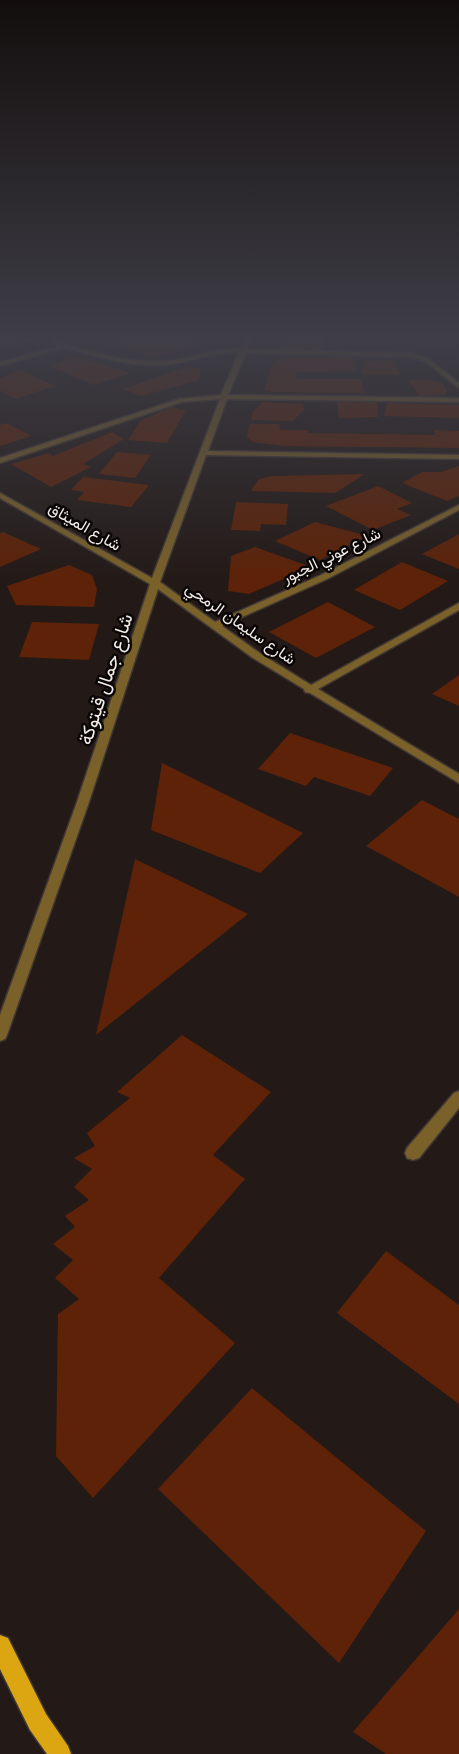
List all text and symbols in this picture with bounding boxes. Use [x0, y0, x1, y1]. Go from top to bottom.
street label: شارع الميثاق [44, 497, 125, 557]
street label: شارع عوني الجبور [278, 523, 385, 591]
street label: شارع سليمان الرمحي [180, 577, 300, 672]
street label: شارع جمال قيتوكة [72, 610, 138, 748]

